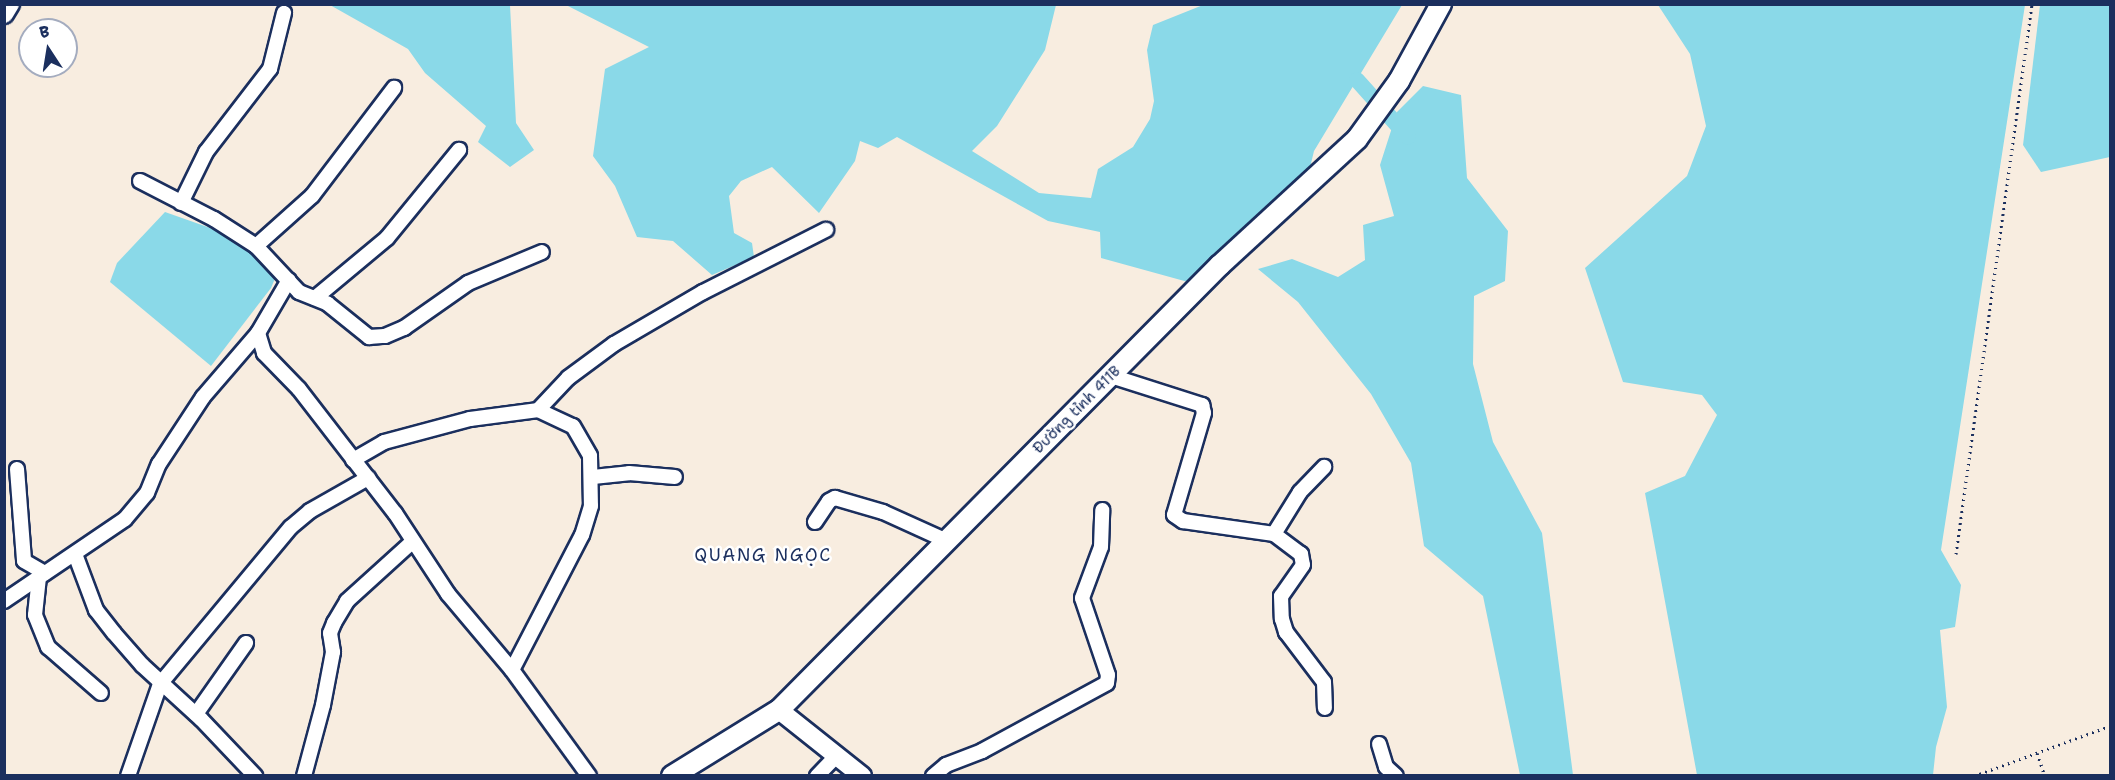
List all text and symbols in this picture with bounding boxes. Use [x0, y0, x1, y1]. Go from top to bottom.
north arrow [18, 18, 78, 78]
text: B [38, 21, 52, 43]
street label: Đường tỉnh 411B [1029, 362, 1125, 458]
district label: QUANG NGỌC [694, 544, 832, 566]

